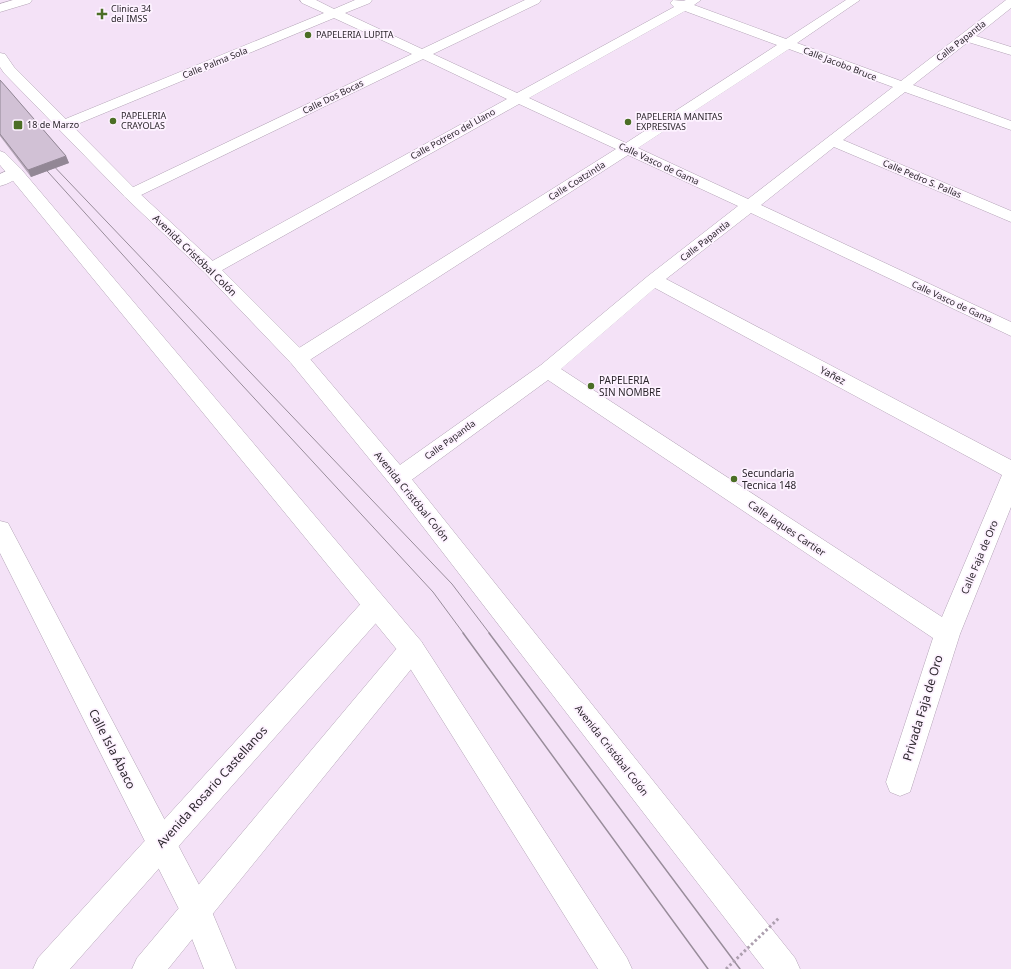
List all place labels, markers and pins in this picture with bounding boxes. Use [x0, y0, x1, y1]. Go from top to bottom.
place label: Clinica 34 del IMSS [111, 2, 151, 25]
marker: Clinica 34 del IMSS [96, 8, 108, 20]
place label: PAPELERIA LUPITA [316, 28, 394, 41]
marker: PAPELERIA LUPITA [303, 30, 313, 40]
place label: PAPELERIA CRAYOLAS [121, 109, 167, 132]
place label: PAPELERIA MANITAS EXPRESIVAS [636, 110, 723, 133]
marker: PAPELERIA CRAYOLAS [108, 116, 118, 126]
marker: PAPELERIA MANITAS EXPRESIVAS [623, 117, 633, 127]
place label: 18 de Marzo [27, 118, 79, 131]
marker: 18 de Marzo [12, 119, 24, 131]
place label: PAPELERIA SIN NOMBRE [599, 373, 661, 399]
marker: PAPELERIA SIN NOMBRE [586, 381, 596, 391]
place label: Secundaria Tecnica 148 [742, 466, 797, 492]
marker: Secundaria Tecnica 148 [729, 474, 739, 484]

